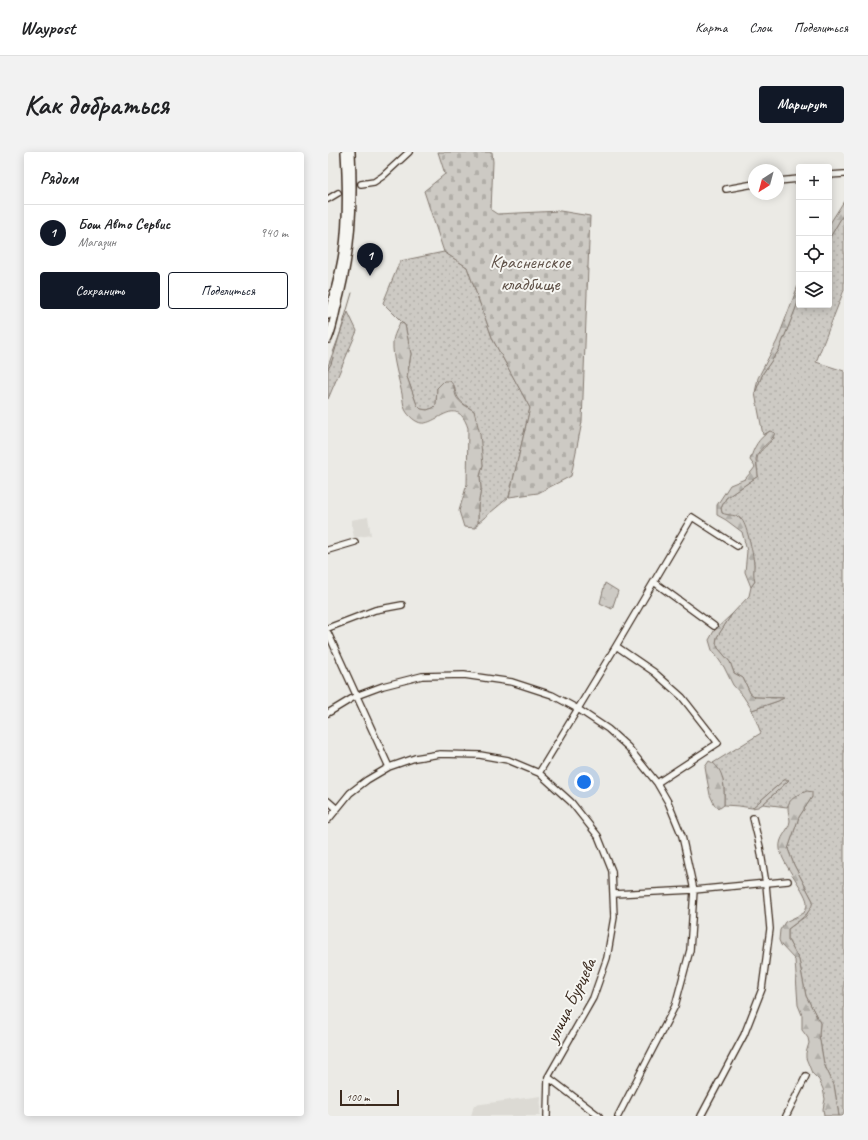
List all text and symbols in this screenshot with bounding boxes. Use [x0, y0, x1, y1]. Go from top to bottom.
text: Waypost [20, 16, 75, 40]
text: Карта [695, 19, 727, 36]
text: Слои [749, 19, 772, 36]
text: Поделиться [794, 19, 848, 36]
button: Маршрут [759, 86, 844, 123]
text: Как добраться [24, 87, 169, 122]
north arrow [748, 164, 784, 200]
map controls [796, 164, 832, 308]
button: + [796, 164, 832, 200]
text: Рядом [40, 168, 78, 189]
button: − [796, 200, 832, 236]
text: Бош Авто Сервис [78, 215, 170, 234]
text: 1 [50, 225, 56, 241]
text: 940 m [260, 225, 288, 241]
text: Магазин [78, 234, 116, 250]
button: locate [796, 236, 832, 272]
pin: 1 [357, 243, 383, 276]
park label: Красненское кладбище [490, 250, 572, 296]
button: Сохранить [40, 272, 160, 309]
button: Поделиться [168, 272, 288, 309]
button: layers [796, 272, 832, 308]
your location [574, 772, 594, 792]
street label: улица Бурцева [540, 952, 603, 1048]
scale bar [340, 1088, 399, 1107]
text: 100 m [346, 1090, 370, 1104]

